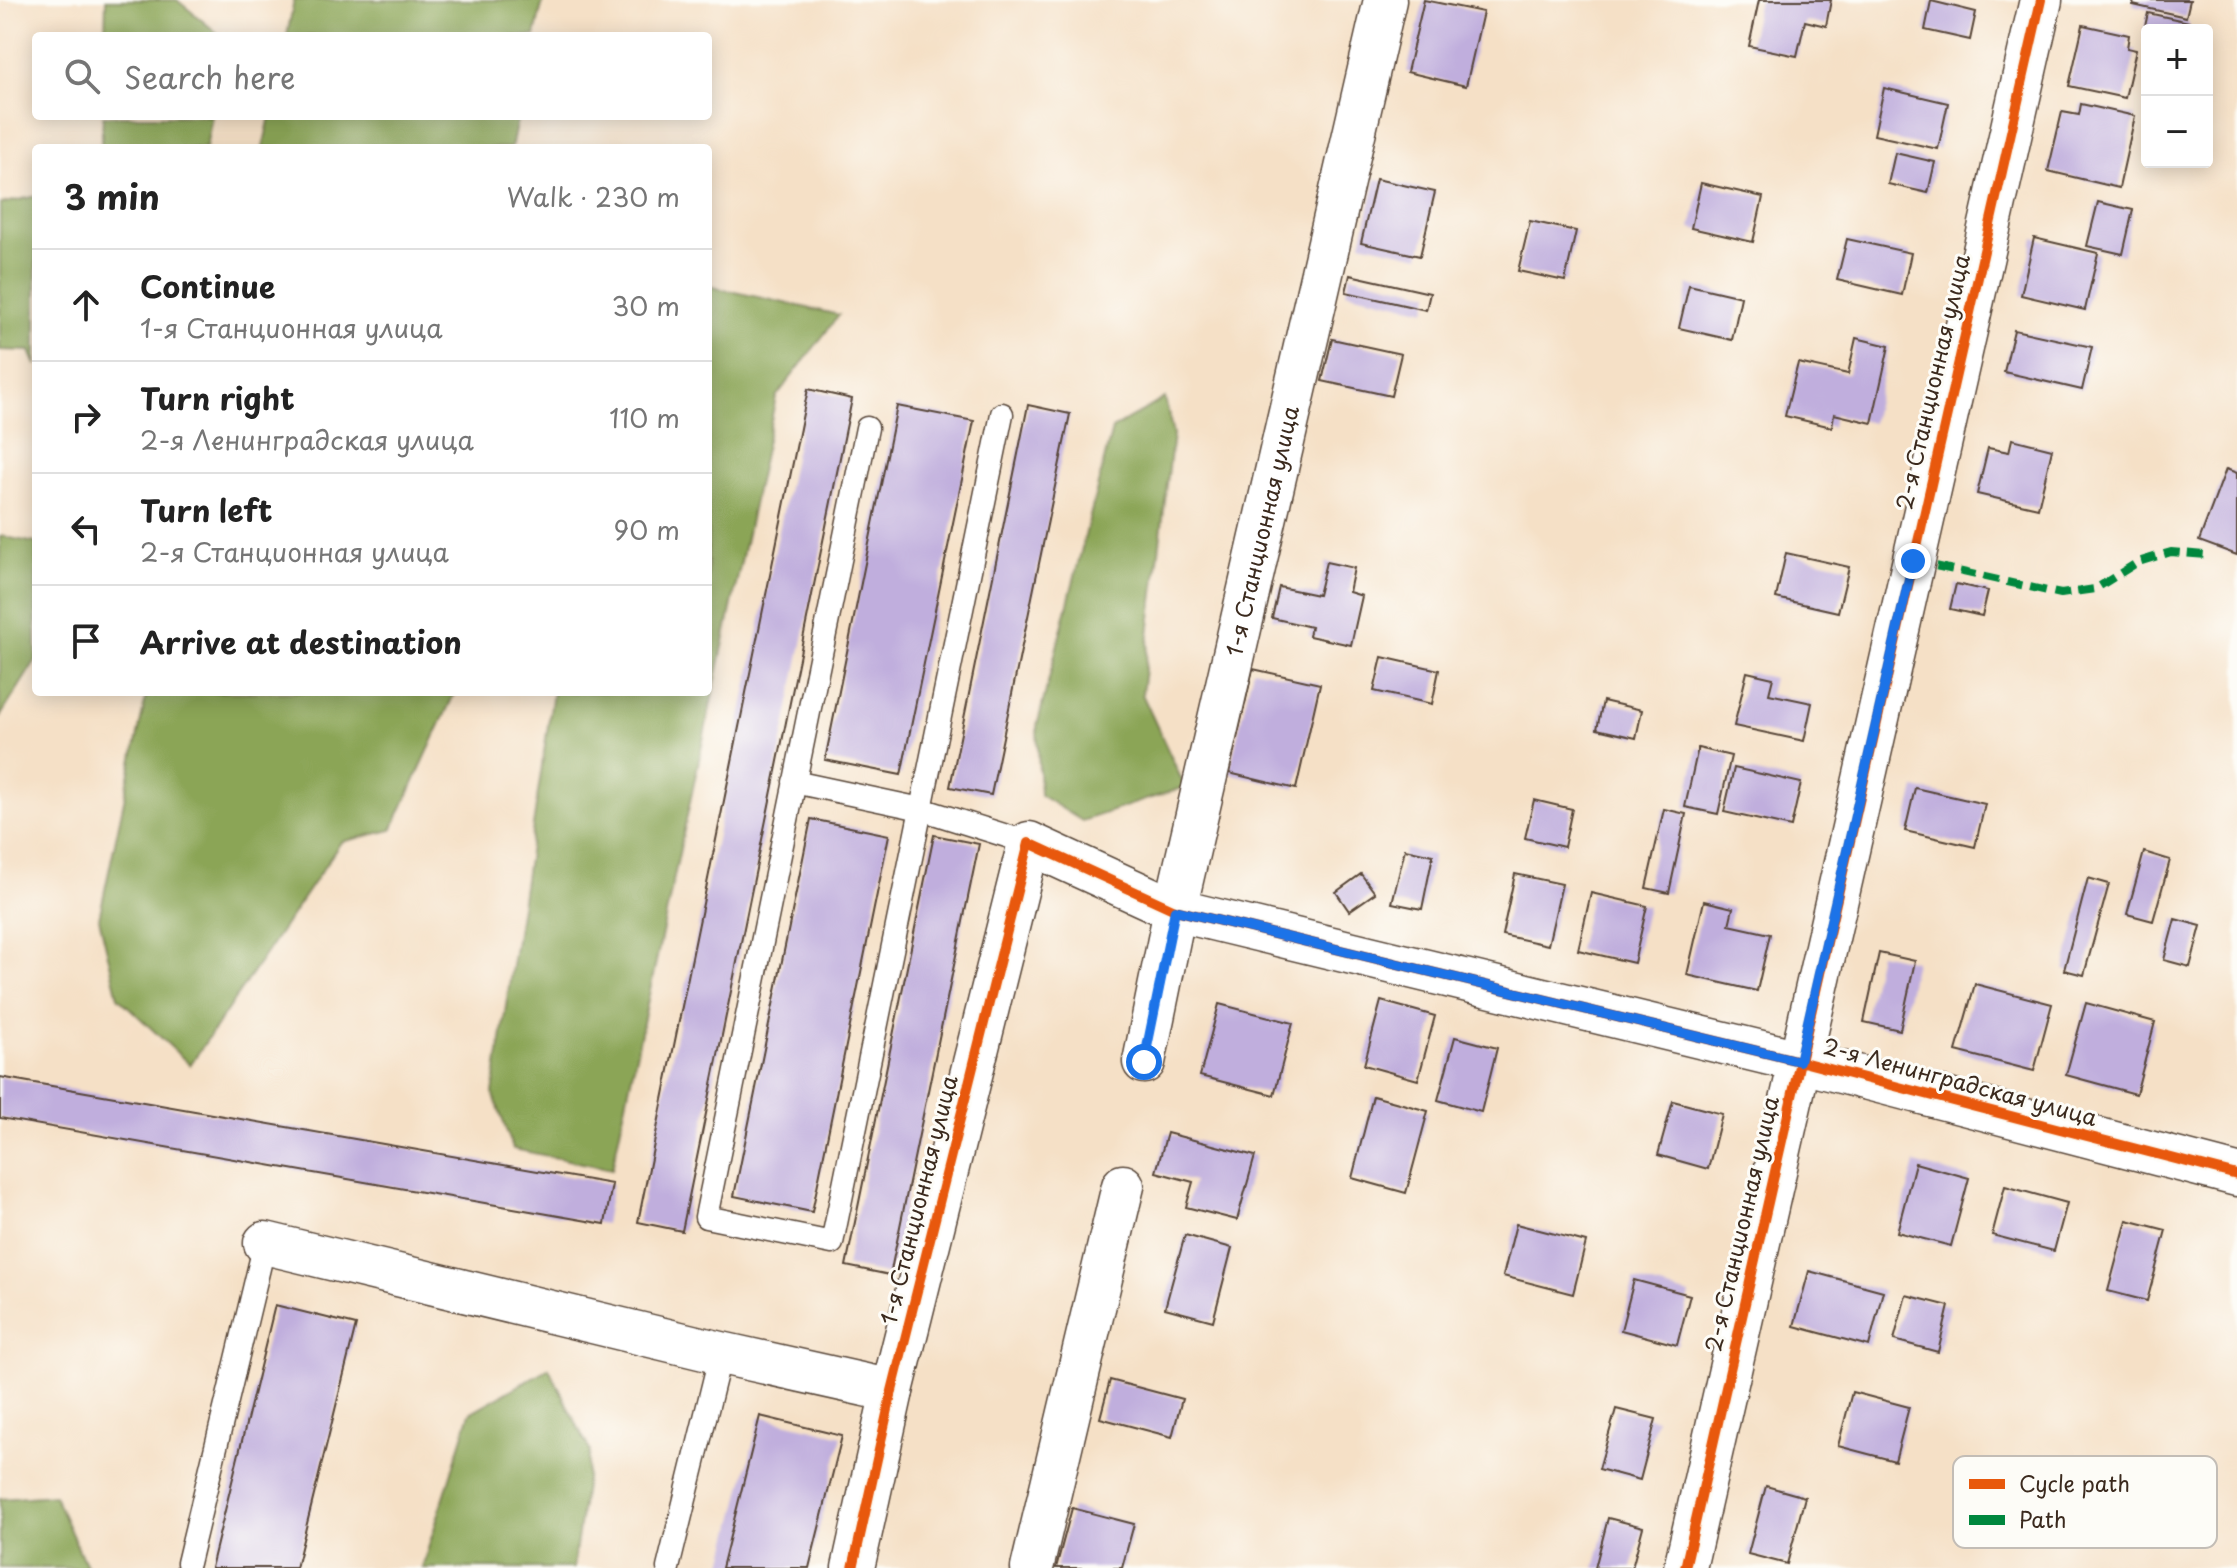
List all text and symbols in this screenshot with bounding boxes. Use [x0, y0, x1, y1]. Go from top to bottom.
map controls [2141, 24, 2213, 168]
button: + [2141, 24, 2213, 96]
search box [32, 32, 712, 120]
icon: search [60, 54, 104, 98]
text: Search here [124, 54, 296, 99]
button: − [2141, 96, 2213, 168]
text: 3 min [64, 170, 160, 222]
text: Walk · 230 m [507, 177, 680, 216]
street label: 2-я Станционная улица [1886, 250, 1977, 513]
text: Continue [140, 263, 275, 308]
icon: ahead [64, 283, 108, 327]
text: 30 m [612, 286, 680, 325]
text: 1-я Станционная улица [140, 308, 442, 347]
text: Turn right [140, 375, 295, 420]
icon: right [64, 395, 108, 439]
text: 110 m [609, 398, 680, 437]
street label: 1-я Станционная улица [1216, 402, 1306, 659]
text: 2-я Ленинградская улица [140, 420, 474, 459]
text: Turn left [140, 487, 272, 532]
icon: left [64, 507, 108, 551]
text: 90 m [613, 510, 680, 549]
text: 2-я Станционная улица [140, 532, 449, 571]
route end [1895, 543, 1931, 579]
icon: arrive [64, 619, 108, 663]
text: Arrive at destination [140, 619, 462, 664]
street label: 2-я Ленинградская улица [1820, 1028, 2101, 1133]
route start [1126, 1044, 1162, 1080]
street label: 1-я Станционная улица [871, 1071, 965, 1328]
street label: 2-я Станционная улица [1695, 1092, 1786, 1355]
legend [1953, 1456, 2217, 1548]
text: Cycle path [2019, 1466, 2130, 1499]
text: Path [2019, 1502, 2067, 1535]

